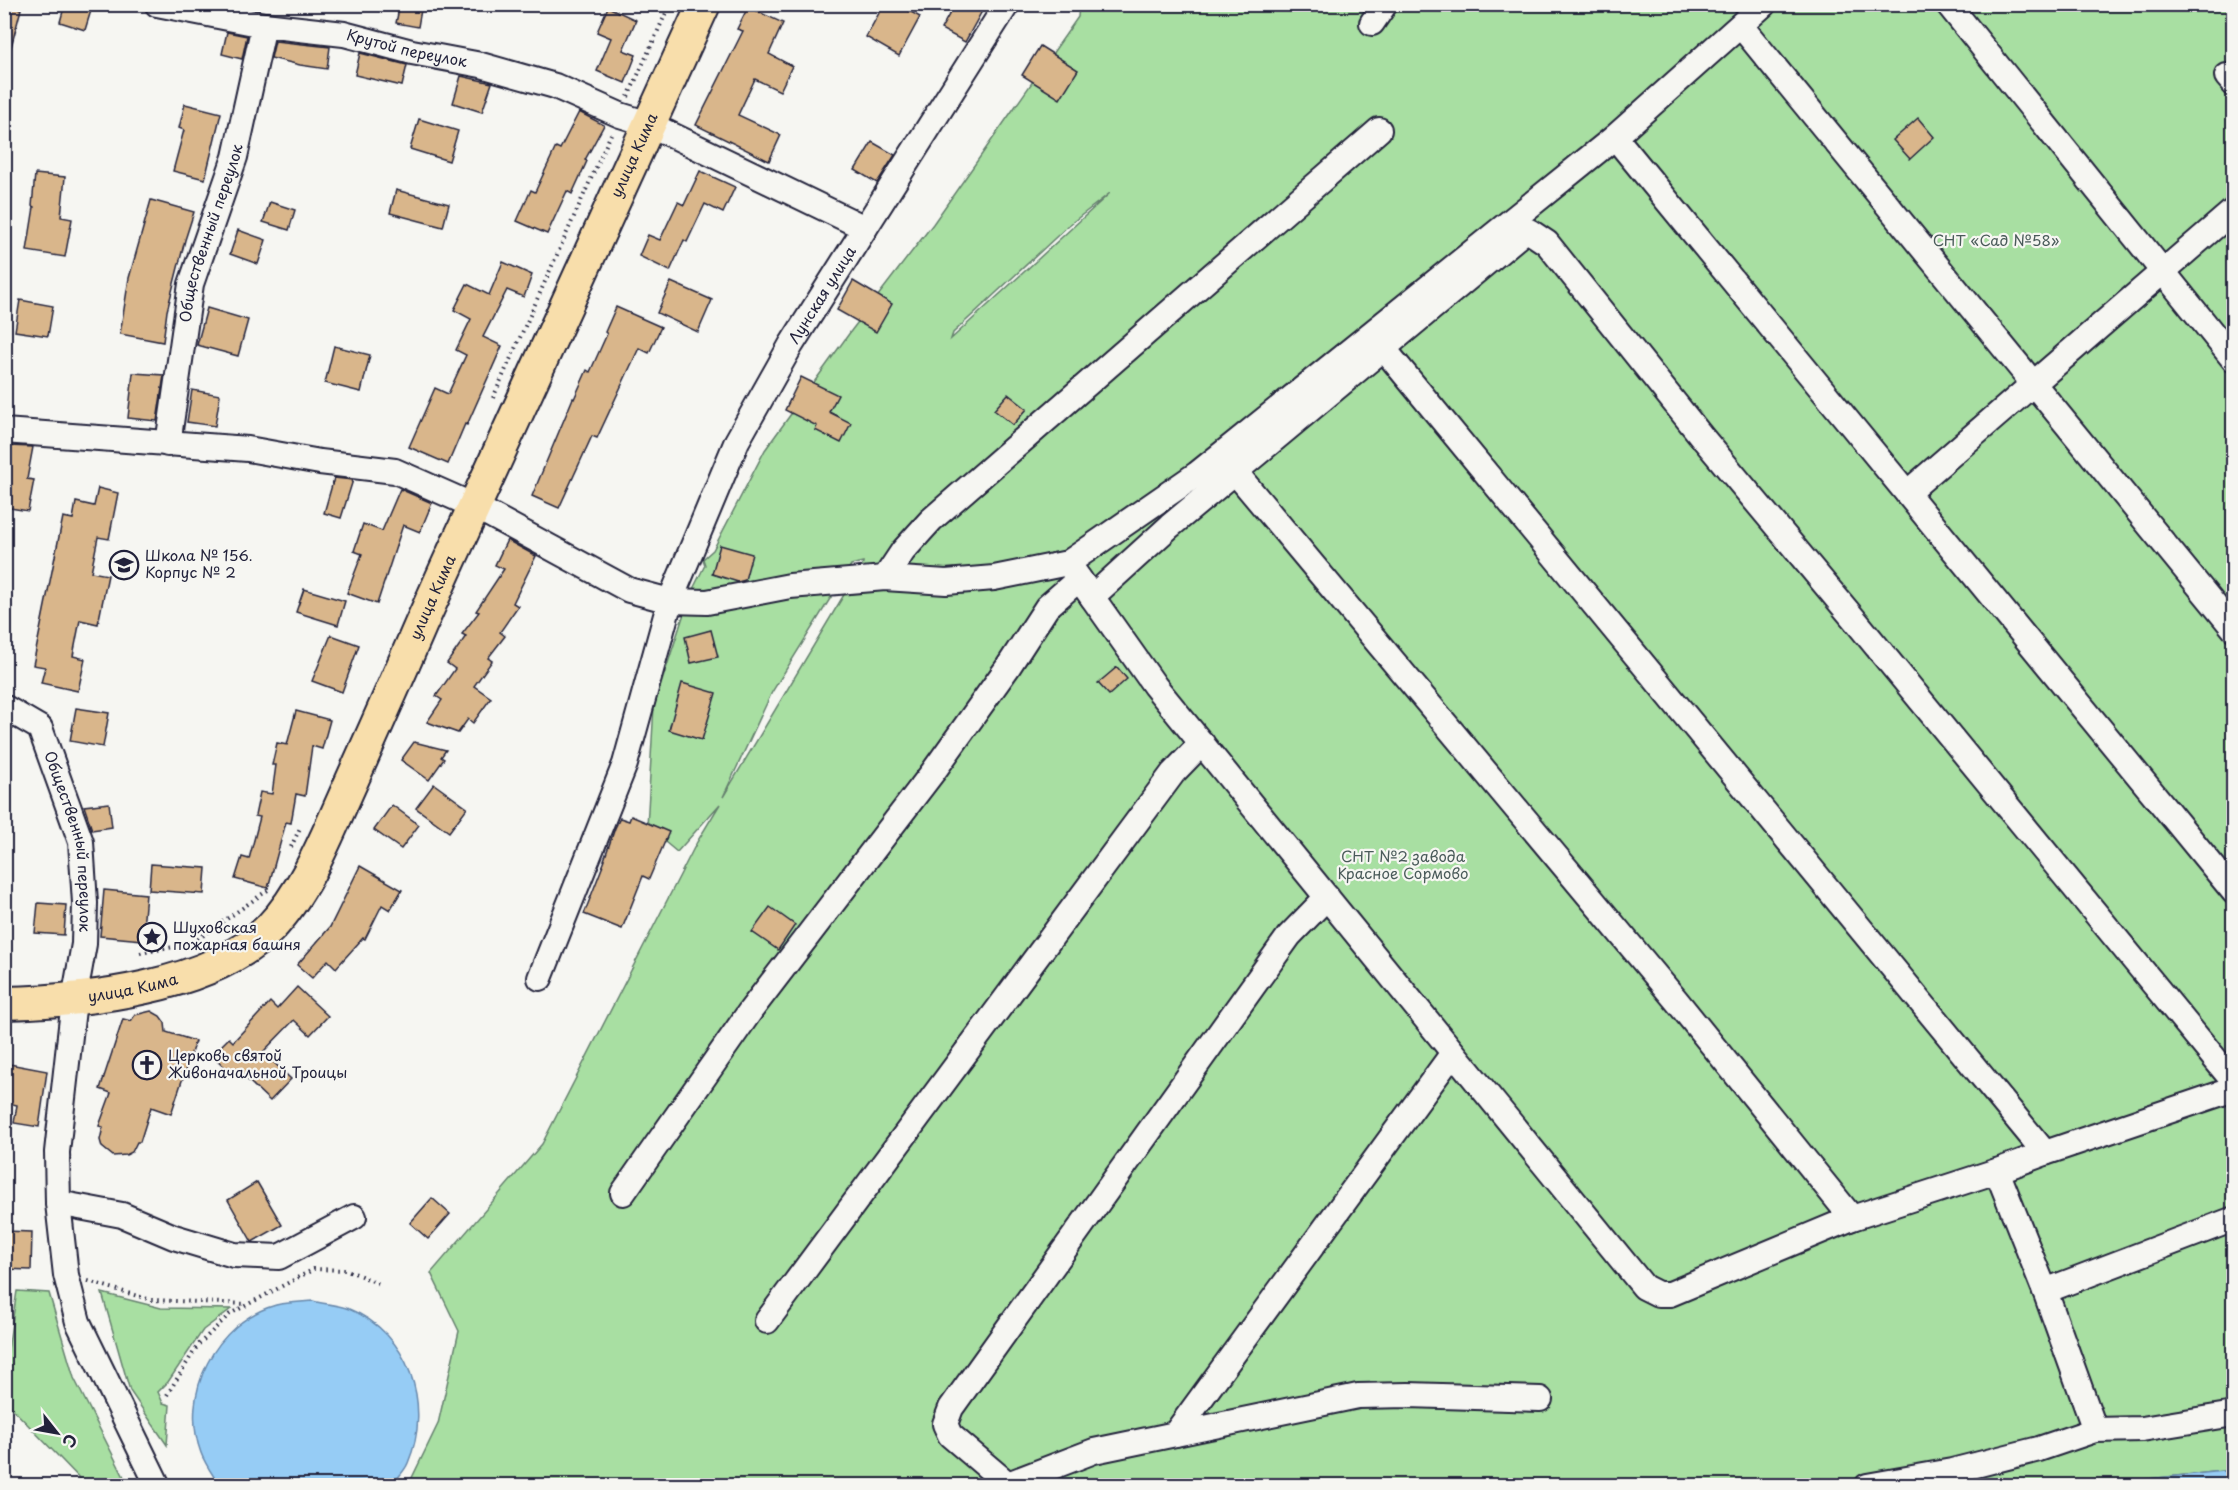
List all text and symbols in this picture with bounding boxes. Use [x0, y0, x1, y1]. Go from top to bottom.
street label: Крутой переулок [344, 22, 469, 72]
street label: улица Кима [604, 108, 663, 201]
street label: Общественный переулок [173, 142, 248, 324]
park label: СНТ «Сад №58» [1933, 228, 2060, 251]
street label: Лунская улица [782, 241, 861, 348]
place label: Школа № 156. Корпус № 2 [145, 543, 253, 583]
school or university icon: Школа № 156. Корпус № 2 [108, 549, 140, 581]
street label: улица Кима [403, 550, 461, 643]
street label: Общественный переулок [39, 747, 98, 932]
park label: СНТ №2 завода Красное Сормово [1337, 844, 1469, 884]
place label: Шуховская пожарная башня [173, 915, 301, 955]
place icon: Шуховская пожарная башня [136, 921, 168, 953]
street label: улица Кима [87, 966, 181, 1007]
place label: Церковь святой Живоначальной Троицы [168, 1043, 347, 1083]
church icon: Церковь святой Живоначальной Троицы [131, 1049, 163, 1081]
north arrow [27, 1403, 87, 1463]
text: С [57, 1430, 84, 1453]

